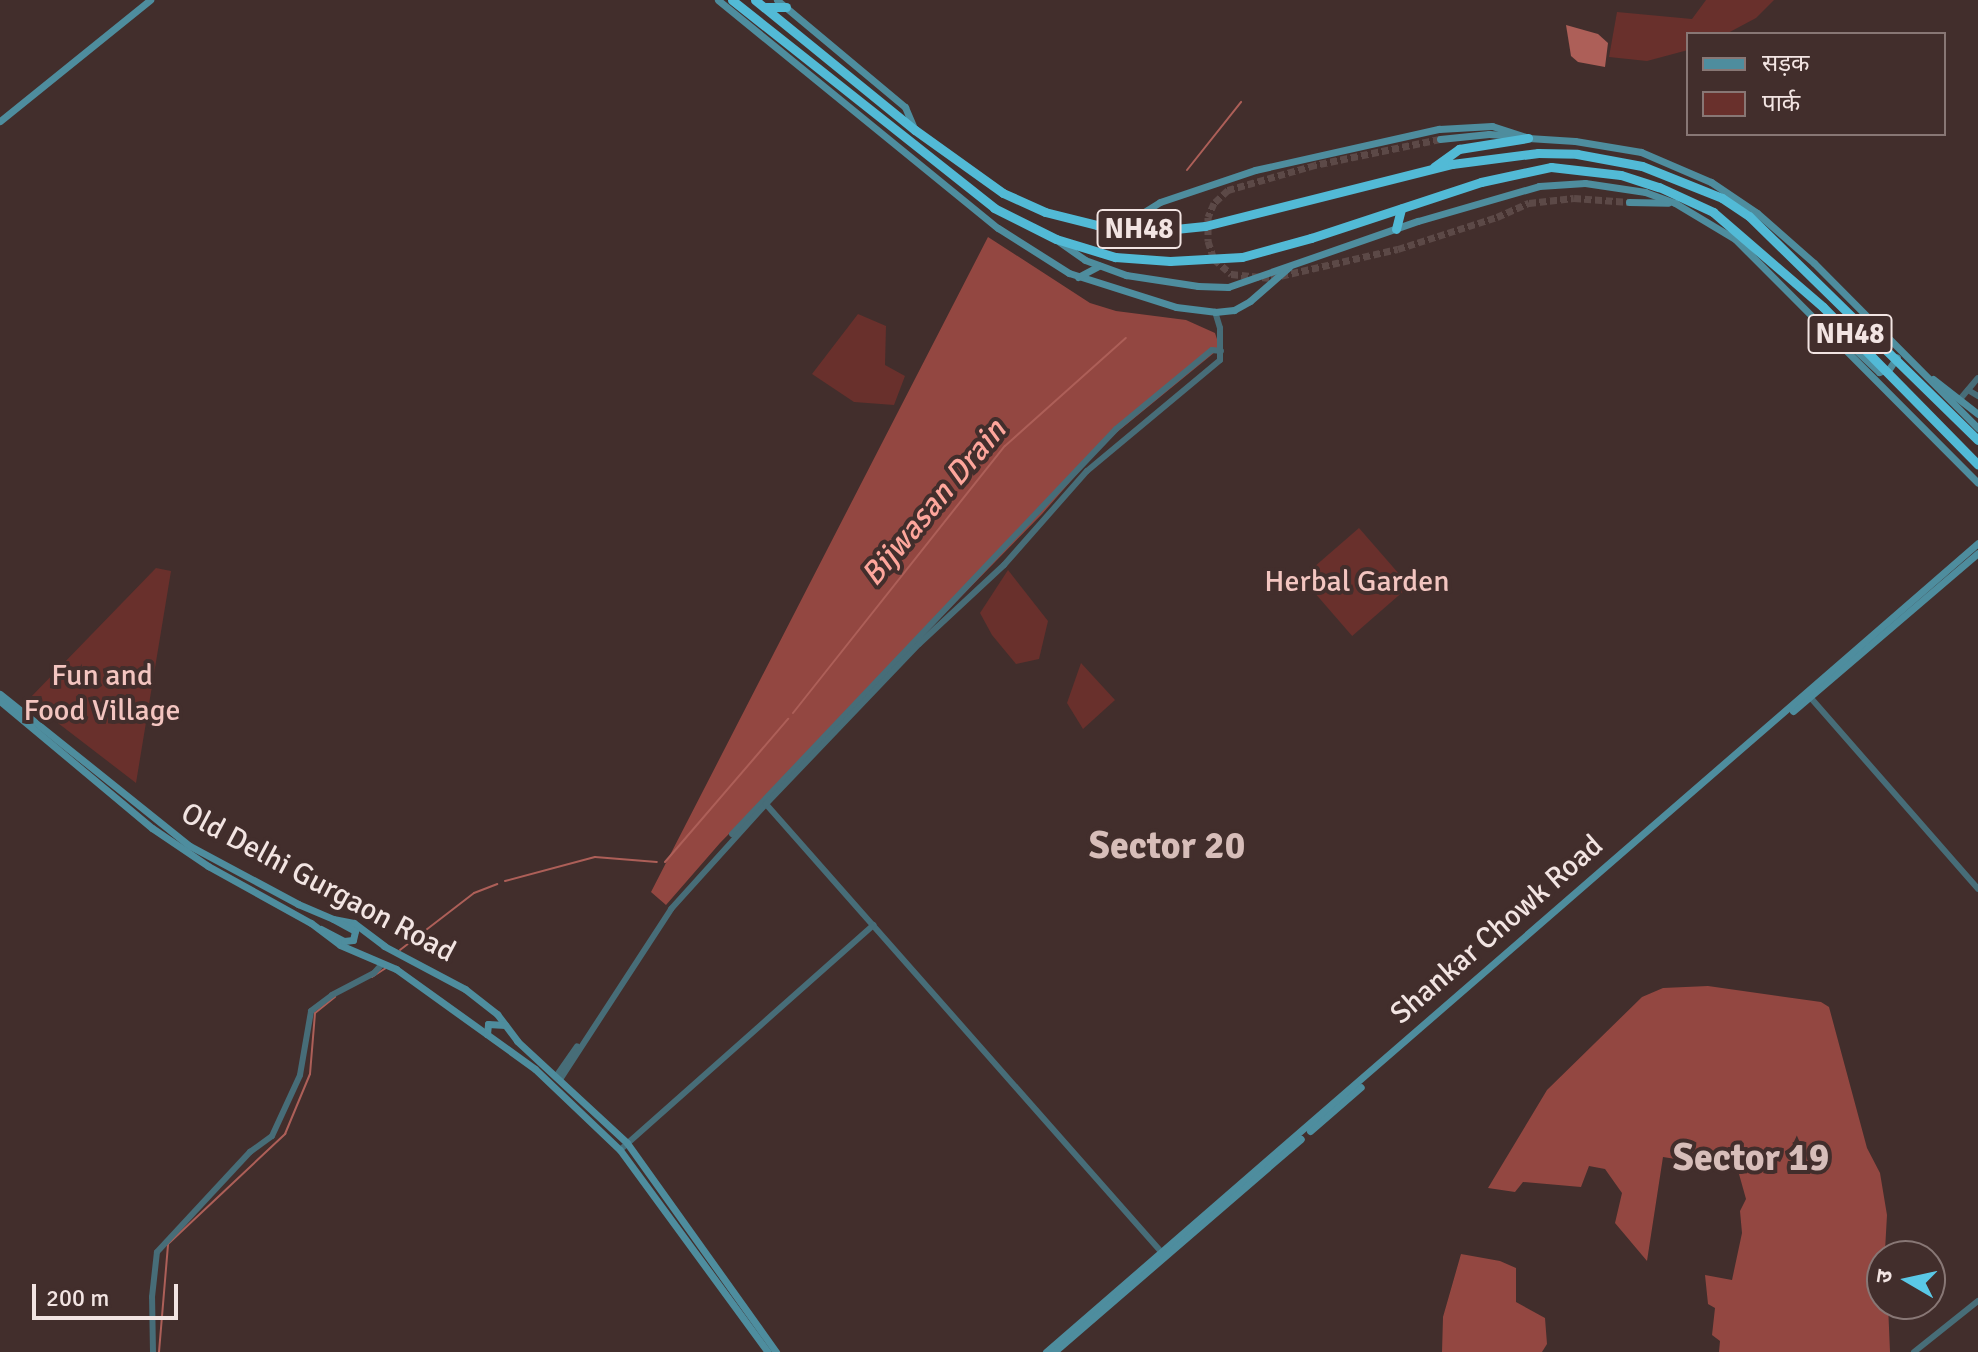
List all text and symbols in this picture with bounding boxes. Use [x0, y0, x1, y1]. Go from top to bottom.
legend [1686, 32, 1946, 136]
text: सड़क [1762, 48, 1810, 78]
text: पार्क [1762, 88, 1800, 118]
road number: NH48 [1095, 205, 1183, 253]
road number: NH48 [1806, 310, 1894, 358]
water label: Bijwasan Drain [853, 412, 1015, 594]
park label: Herbal Garden [1264, 564, 1450, 600]
park label: Fun and Food Village [23, 658, 181, 728]
street label: Old Delhi Gurgaon Road [175, 795, 461, 971]
district label: Sector 20 [1089, 823, 1245, 869]
street label: Shankar Chowk Road [1383, 828, 1611, 1032]
district label: Sector 19 [1673, 1135, 1829, 1181]
north arrow [1866, 1240, 1946, 1320]
scale bar [36, 1268, 182, 1318]
text: उ [1869, 1268, 1898, 1285]
text: 200 m [46, 1283, 109, 1313]

